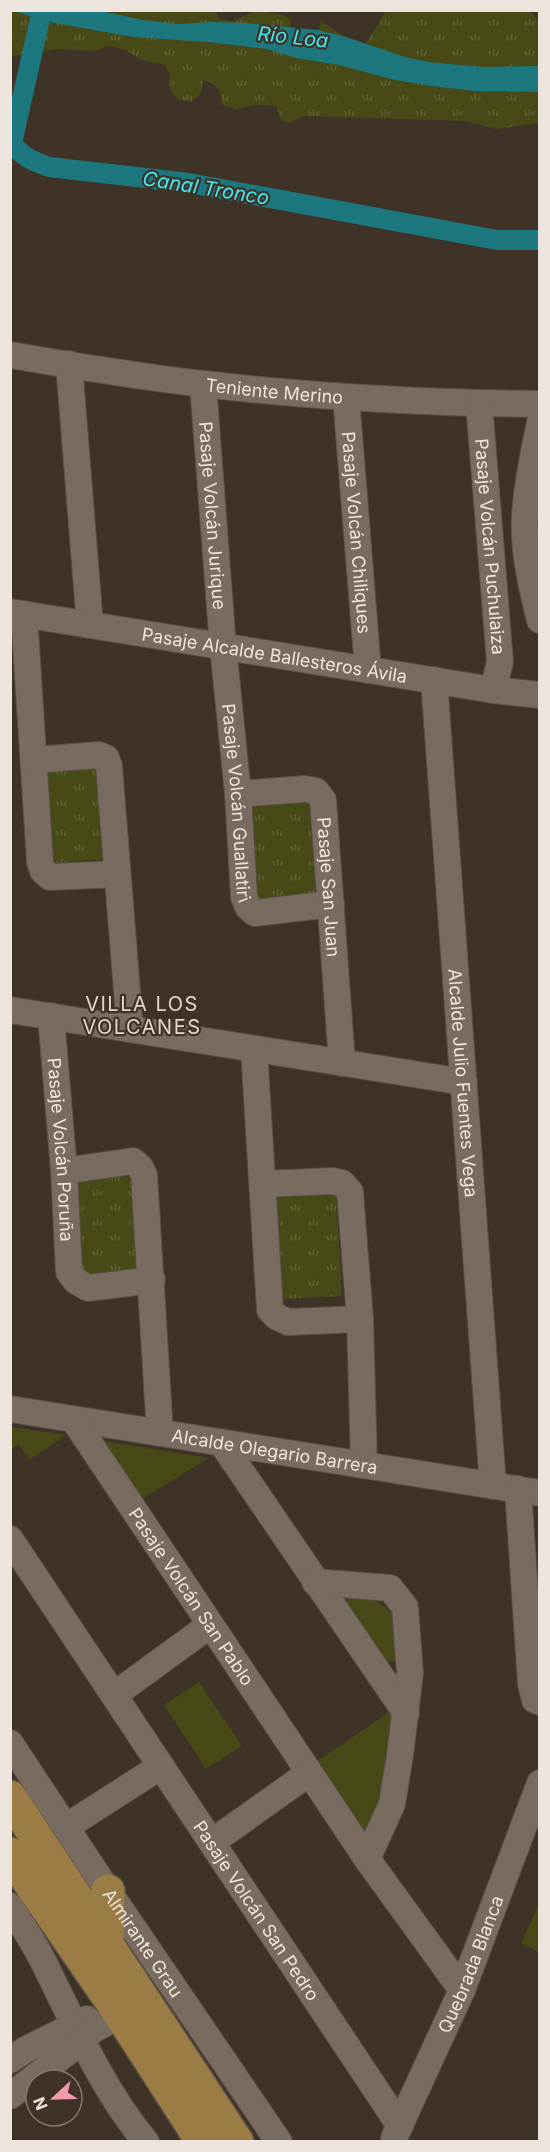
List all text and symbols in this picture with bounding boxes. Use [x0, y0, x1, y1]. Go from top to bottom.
water label: Río Loa [256, 21, 330, 53]
water label: Canal Tronco [141, 166, 271, 210]
street label: Teniente Merino [205, 374, 344, 407]
street label: Pasaje Volcán Jurique [195, 421, 231, 610]
street label: Pasaje Volcán Chiliques [338, 431, 376, 634]
street label: Pasaje Volcán Puchulaiza [471, 438, 510, 655]
street label: Pasaje Alcalde Ballesteros Ávila [140, 623, 409, 686]
street label: Pasaje Volcán Guallatiri [218, 702, 255, 905]
street label: Pasaje San Juan [314, 816, 345, 958]
street label: Alcalde Julio Fuentes Vega [445, 968, 482, 1198]
district label: VILLA LOS VOLCANES [82, 992, 202, 1039]
street label: Pasaje Volcán Poruña [44, 1057, 78, 1242]
street label: Alcalde Olegario Barrera [170, 1424, 379, 1478]
street label: Pasaje Volcán San Pablo [125, 1503, 259, 1689]
street label: Pasaje Volcán San Pedro [189, 1817, 324, 2004]
street label: Almirante Grau [99, 1884, 188, 2001]
street label: Quebrada Blanca [433, 1892, 507, 2036]
north arrow [24, 2068, 84, 2128]
text: N [29, 2094, 52, 2113]

